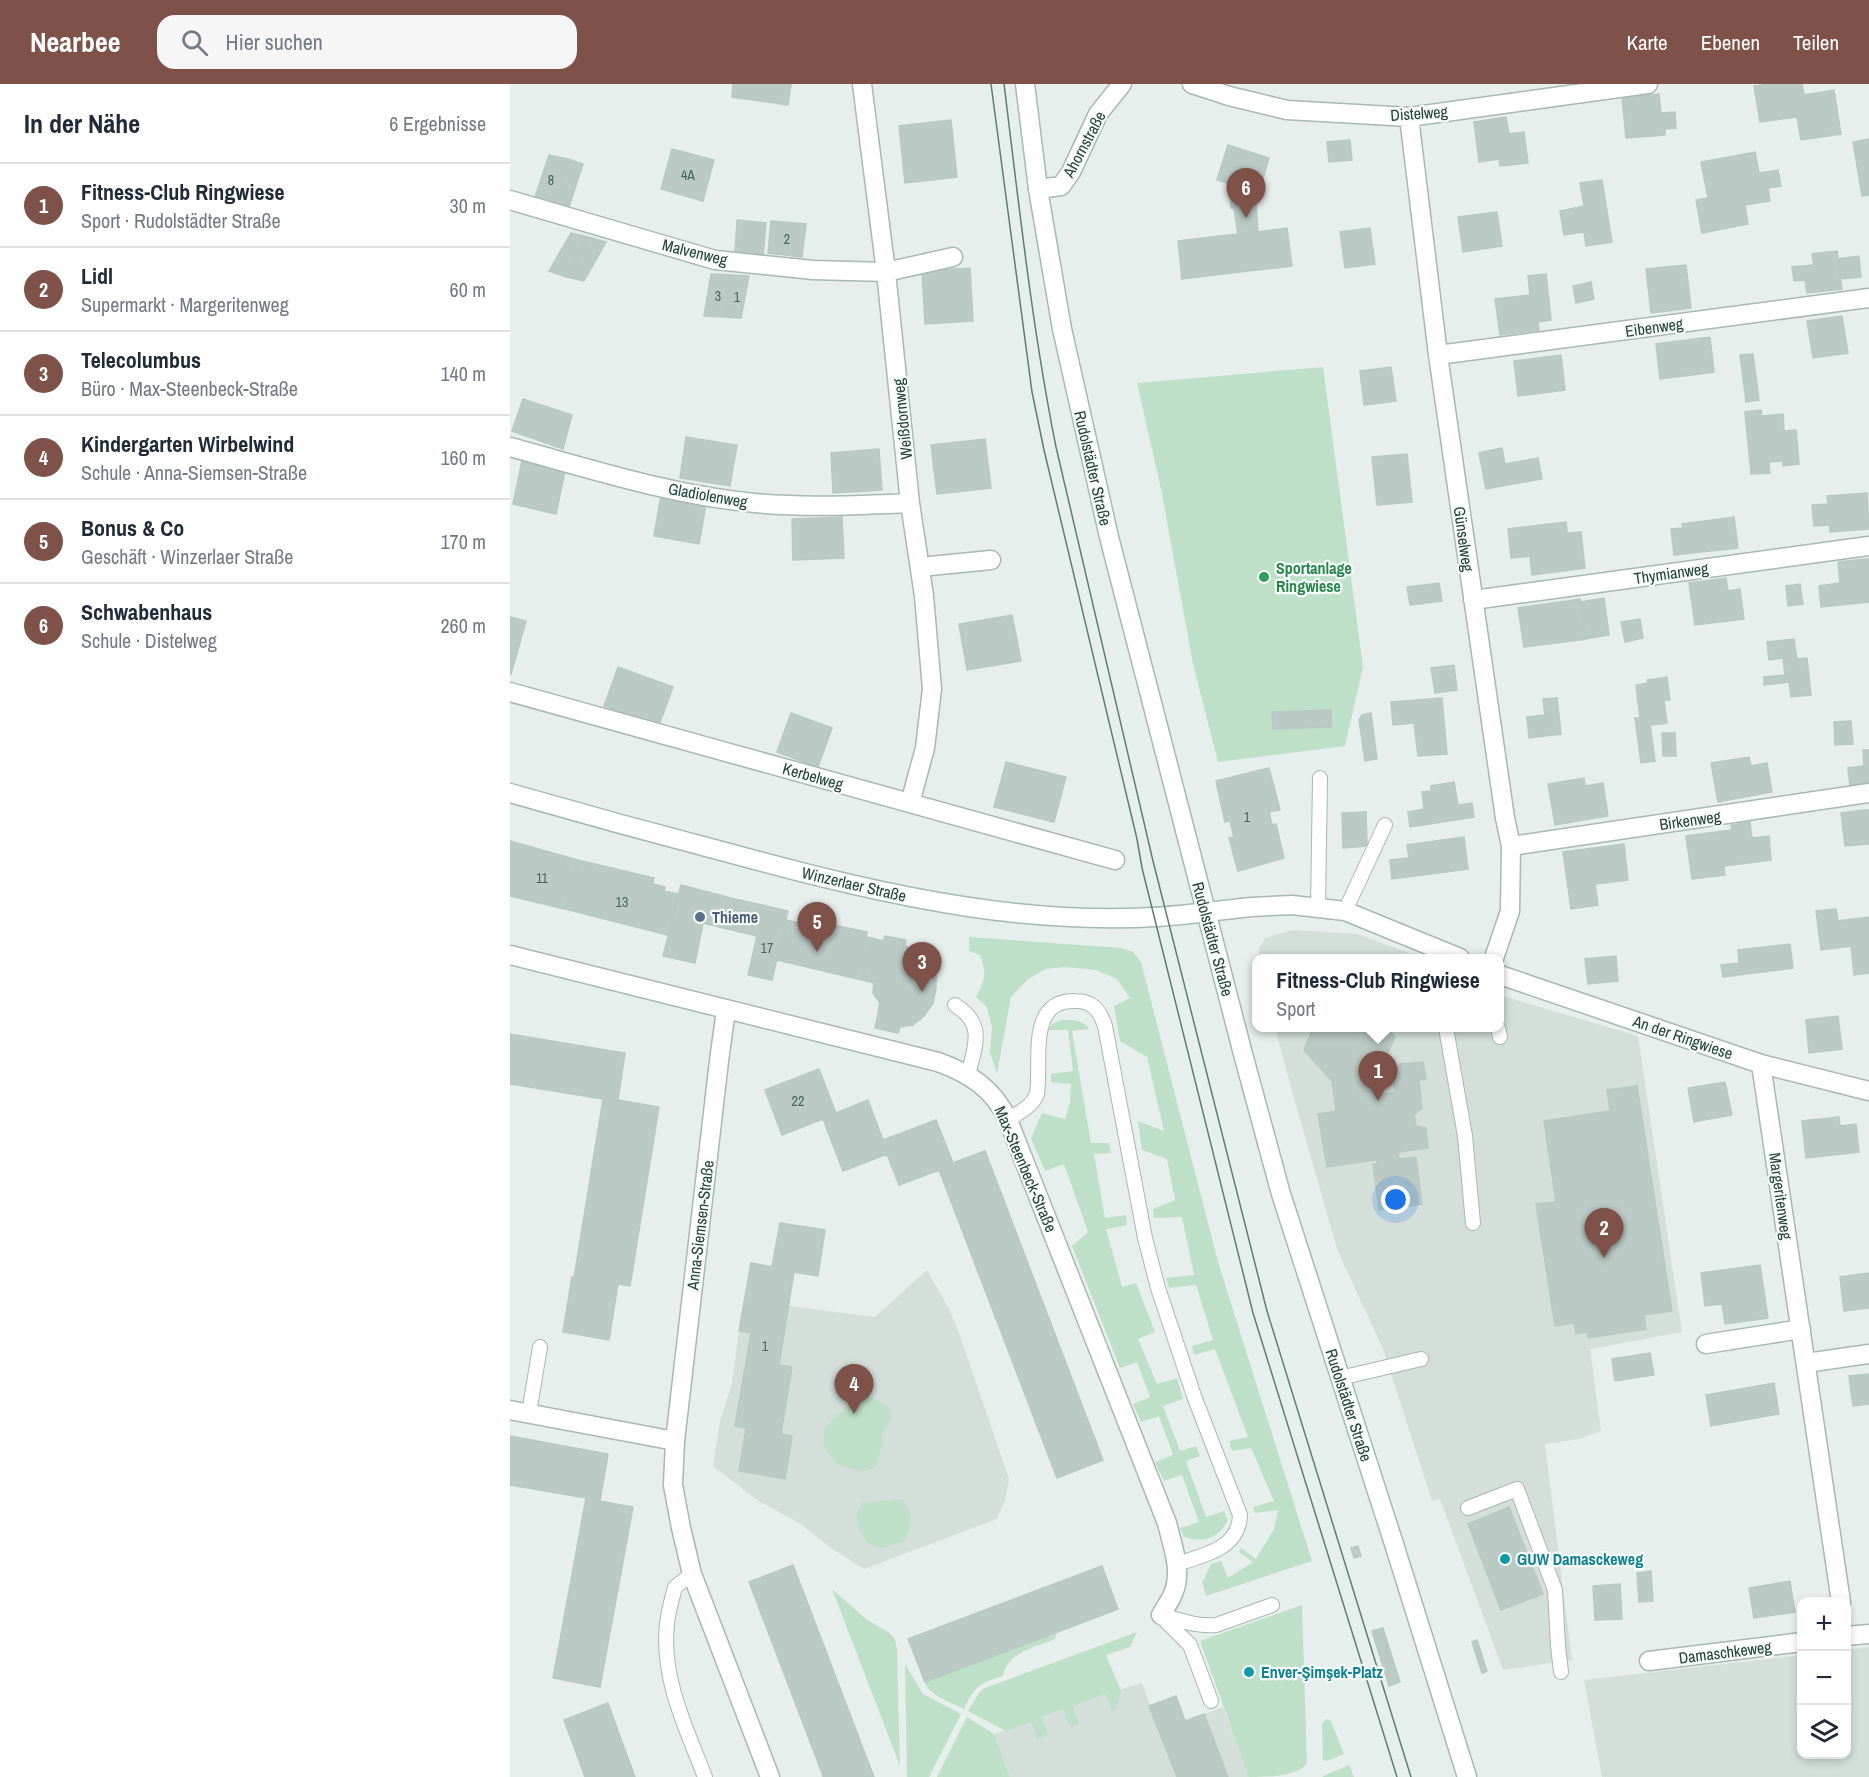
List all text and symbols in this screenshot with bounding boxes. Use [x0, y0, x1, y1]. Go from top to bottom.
search box [157, 15, 577, 69]
text: Nearbee [30, 23, 121, 61]
icon: search [178, 26, 211, 59]
text: Hier suchen [226, 27, 323, 57]
text: Karte [1627, 28, 1668, 57]
text: Ebenen [1701, 28, 1760, 57]
text: Teilen [1793, 28, 1839, 57]
street label: Distelweg [1389, 100, 1449, 126]
text: In der Nähe [24, 106, 140, 141]
street label: Ahornstraße [1057, 107, 1111, 182]
text: 6 Ergebnisse [389, 110, 486, 137]
house number: 4A [681, 166, 695, 184]
pin: 6 [1226, 168, 1266, 218]
house number: 8 [548, 171, 554, 189]
text: Fitness-Club Ringwiese [81, 177, 285, 207]
text: 1 [39, 192, 48, 219]
text: 30 m [450, 192, 486, 219]
text: Sport · Rudolstädter Straße [81, 207, 281, 234]
house number: 2 [784, 230, 790, 248]
street label: Malvenweg [660, 233, 731, 271]
text: Lidl [81, 261, 113, 291]
text: 2 [39, 276, 48, 303]
text: 60 m [450, 276, 486, 303]
house number: 3 [715, 287, 721, 305]
house number: 1 [734, 288, 741, 306]
text: Supermarkt · Margeritenweg [81, 291, 289, 318]
street label: Eibenweg [1624, 312, 1685, 342]
text: Telecolumbus [81, 345, 201, 375]
text: 3 [39, 360, 48, 387]
text: 140 m [440, 360, 486, 387]
text: Büro · Max-Steenbeck-Straße [81, 375, 298, 402]
street label: Weißdornweg [887, 377, 917, 461]
street label: Rudolstädter Straße [1069, 408, 1117, 528]
text: Kindergarten Wirbelwind [81, 429, 294, 459]
text: 4 [39, 444, 48, 471]
text: 160 m [440, 444, 486, 471]
text: Schule · Anna-Siemsen-Straße [81, 459, 307, 486]
street label: Gladiolenweg [667, 477, 750, 513]
street label: Günselweg [1449, 505, 1480, 574]
text: Bonus & Co [81, 513, 184, 543]
text: 5 [39, 528, 48, 555]
text: 170 m [440, 528, 486, 555]
text: Geschäft · Winzerlaer Straße [81, 543, 293, 570]
place label: Sportanlage Ringwiese [1276, 557, 1352, 597]
street label: Thymianweg [1632, 557, 1710, 589]
marker: Sportanlage Ringwiese [1257, 570, 1271, 584]
text: Schwabenhaus [81, 597, 212, 627]
text: 6 [39, 612, 48, 639]
text: 260 m [440, 612, 486, 639]
text: Schule · Distelweg [81, 627, 217, 654]
street label: Kerbelweg [780, 757, 847, 795]
street label: Birkenweg [1658, 805, 1723, 835]
house number: 1 [1244, 808, 1251, 826]
street label: Winzerlaer Straße [800, 861, 908, 907]
house number: 11 [536, 869, 549, 887]
street label: Rudolstädter Straße [1187, 879, 1239, 999]
house number: 13 [616, 893, 628, 911]
pin: 5 [798, 902, 836, 952]
place label: Thieme [712, 906, 758, 928]
marker: Thieme [693, 910, 707, 924]
house number: 17 [761, 939, 773, 957]
pin: 3 [902, 942, 942, 992]
popup [1252, 954, 1504, 1032]
text: Fitness-Club Ringwiese [1276, 965, 1480, 995]
text: Sport [1276, 995, 1315, 1022]
street label: An der Ringwiese [1629, 1009, 1736, 1064]
pin: 1 [1358, 1052, 1398, 1101]
house number: 22 [792, 1092, 804, 1110]
street label: Max-Steenbeck-Straße [990, 1103, 1062, 1235]
street label: Margeritenweg [1764, 1151, 1798, 1242]
street label: Anna-Siemsen-Straße [681, 1159, 719, 1292]
your location [1381, 1185, 1410, 1214]
pin: 2 [1584, 1208, 1624, 1258]
house number: 1 [762, 1337, 769, 1355]
street label: Rudolstädter Straße [1320, 1346, 1378, 1464]
pin: 4 [834, 1364, 874, 1414]
place label: GUW Damasckeweg [1517, 1548, 1643, 1570]
marker: GUW Damasckeweg [1498, 1552, 1512, 1566]
map controls [1797, 1597, 1851, 1759]
button: + [1797, 1597, 1851, 1651]
street label: Damaschkeweg [1677, 1635, 1773, 1669]
button: − [1797, 1651, 1851, 1705]
place label: Enver-Şimşek-Platz [1261, 1661, 1383, 1683]
marker: Enver-Şimşek-Platz [1242, 1665, 1256, 1679]
button: layers [1797, 1705, 1851, 1759]

